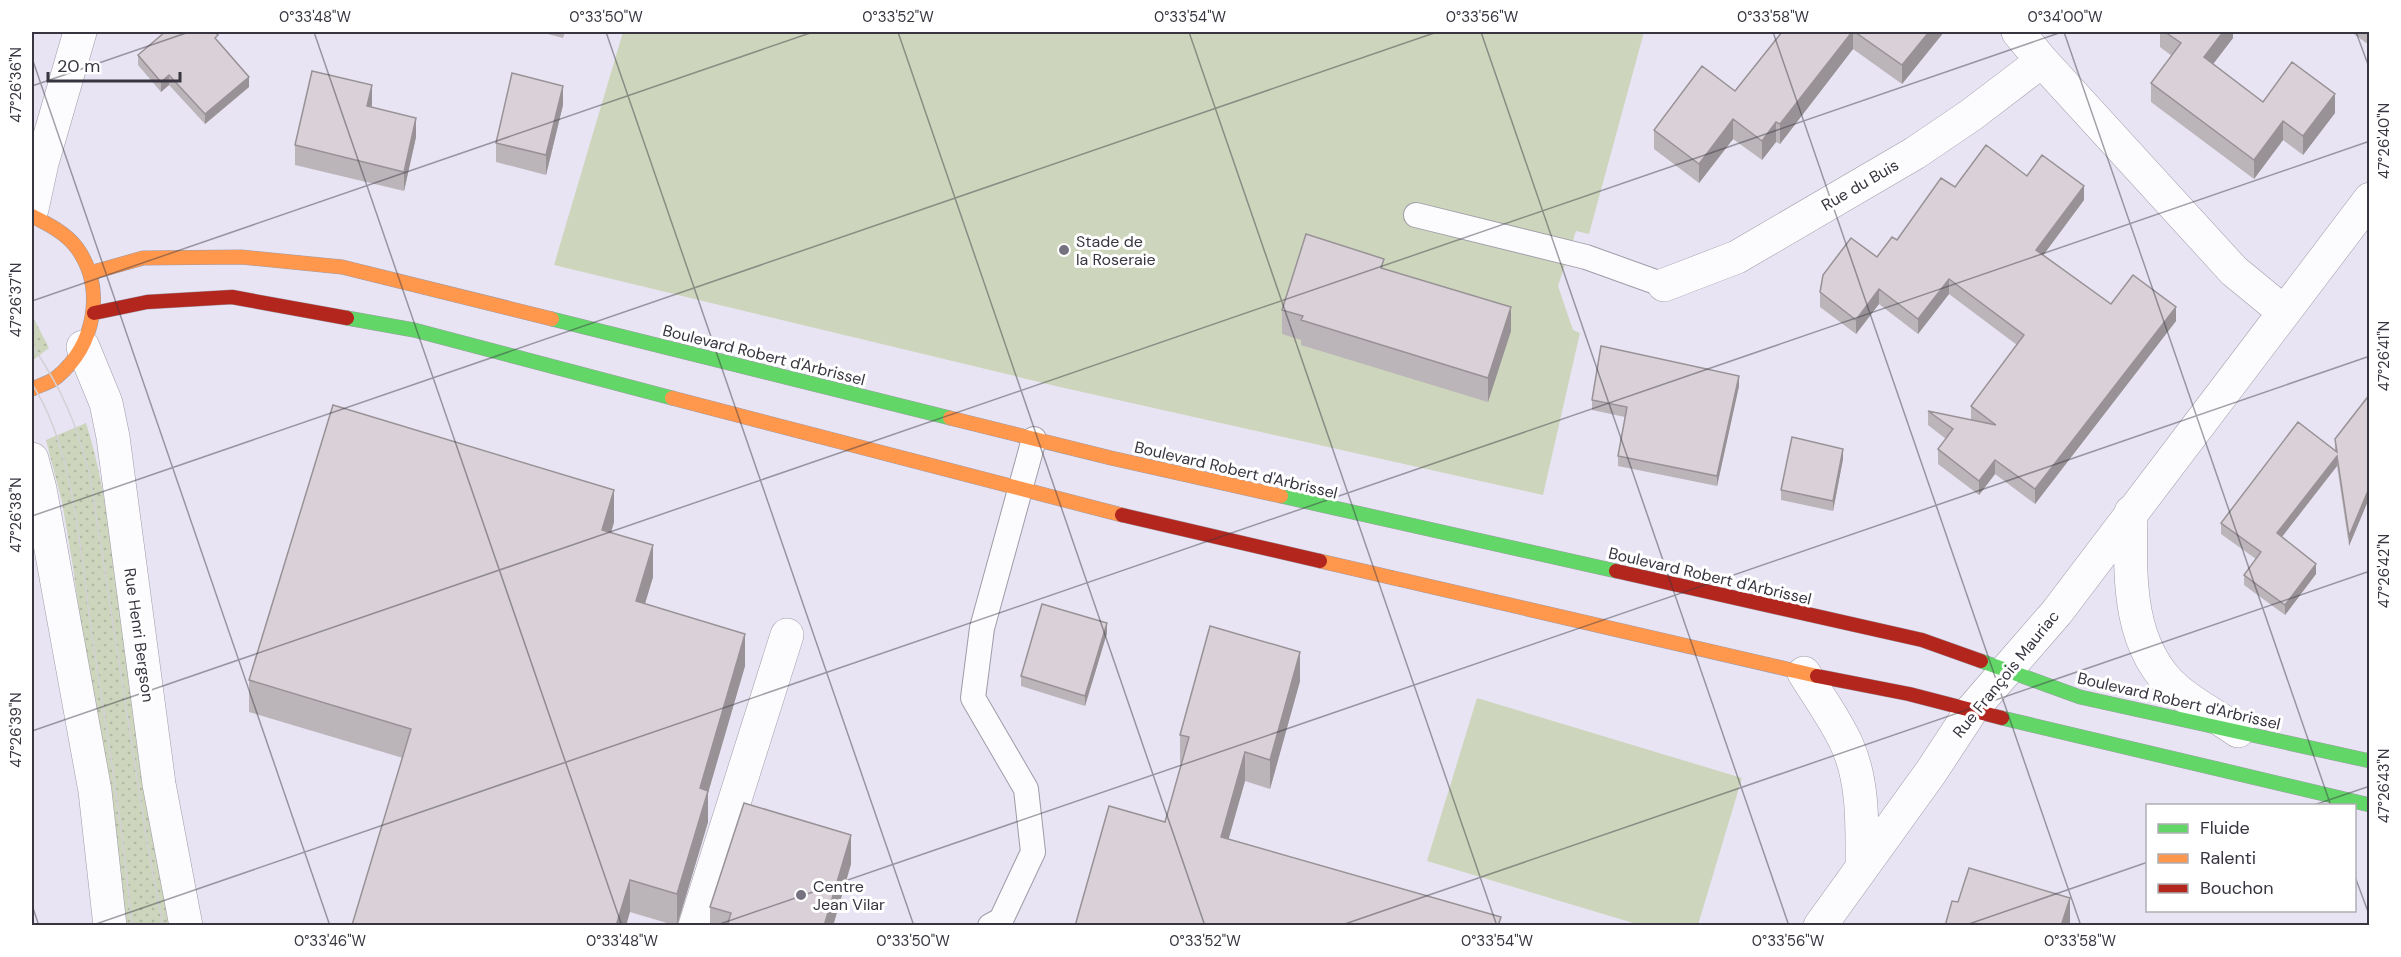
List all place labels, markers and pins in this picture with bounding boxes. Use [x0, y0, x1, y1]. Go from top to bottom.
place label: Stade de la Roseraie [1076, 231, 1156, 270]
marker: Stade de la Roseraie [1057, 243, 1071, 257]
place label: Centre Jean Vilar [813, 876, 885, 915]
marker: Centre Jean Vilar [794, 888, 808, 902]

